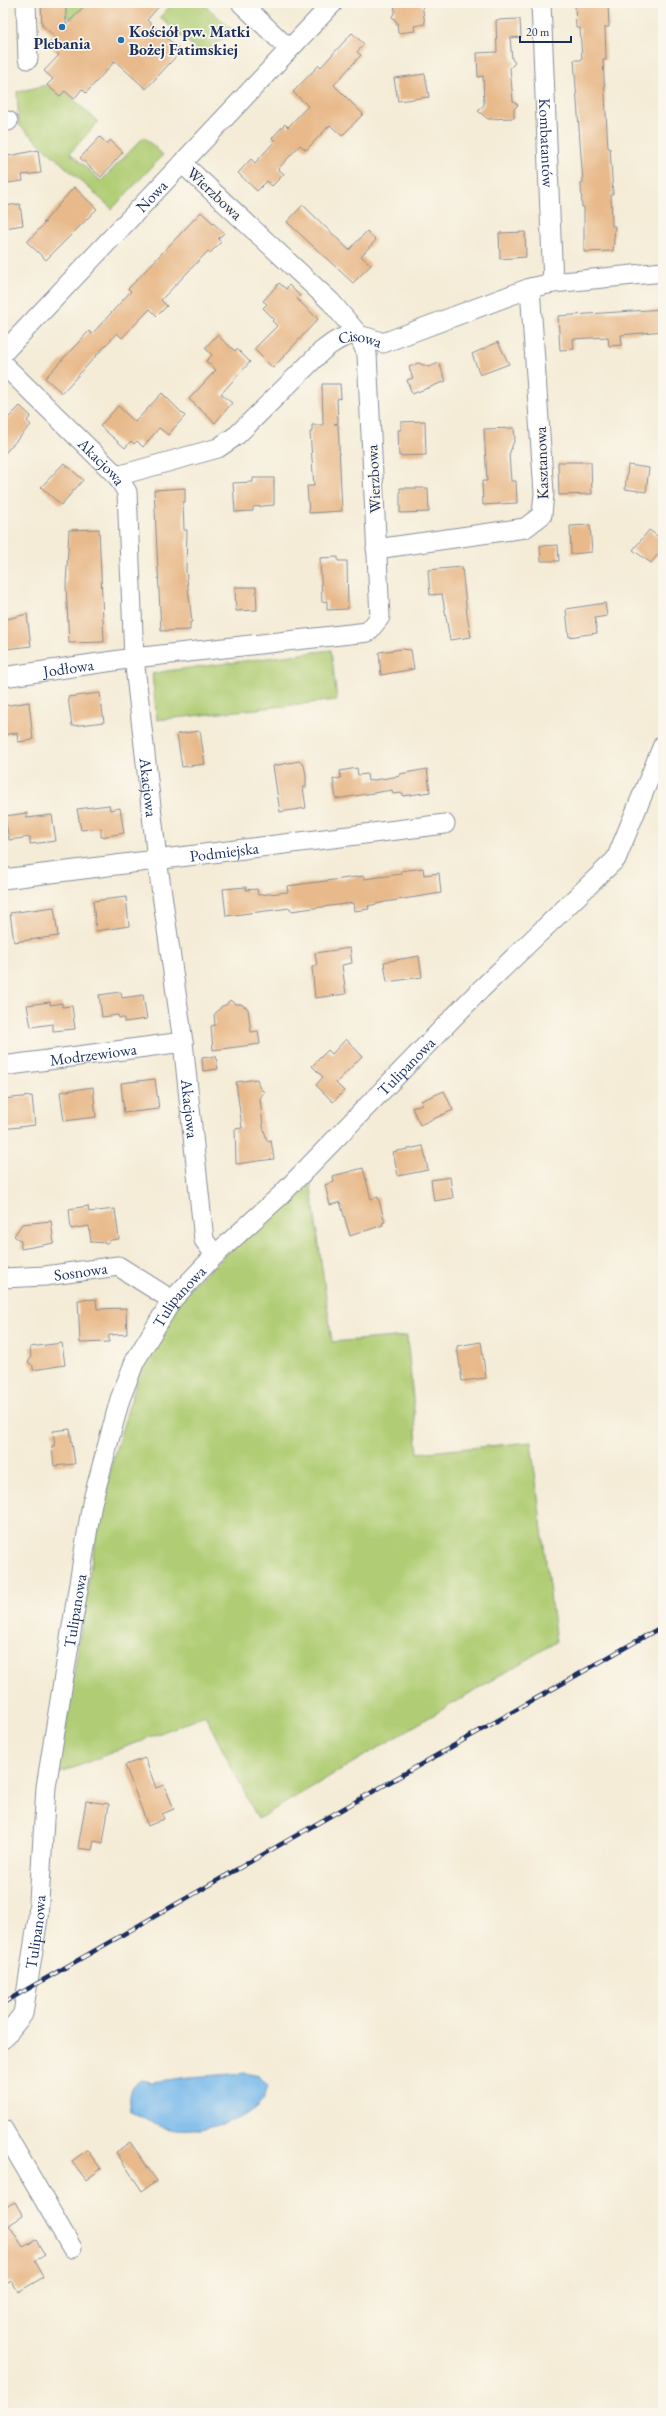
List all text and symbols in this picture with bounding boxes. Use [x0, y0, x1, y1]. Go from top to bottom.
scale bar [520, 18, 571, 44]
place label: Kościół pw. Matki Bożej Fatimskiej [129, 21, 251, 60]
marker: Plebania [57, 22, 67, 32]
text: 20 m [526, 24, 550, 40]
place label: Plebania [34, 33, 91, 54]
marker: Kościół pw. Matki Bożej Fatimskiej [116, 35, 126, 45]
street label: Kombatantów [534, 98, 559, 189]
street label: Wierzbowa [182, 162, 247, 225]
street label: Nowa [131, 175, 172, 217]
street label: Cisowa [335, 325, 386, 353]
street label: Kasztanowa [530, 425, 553, 500]
street label: Akacjowa [72, 433, 131, 490]
street label: Wierzbowa [361, 443, 386, 514]
street label: Jodłowa [40, 654, 96, 682]
street label: Akacjowa [134, 756, 162, 819]
street label: Podmiejska [189, 837, 261, 867]
street label: Tulipanowa [373, 1032, 440, 1101]
street label: Modrzewiowa [49, 1038, 139, 1071]
street label: Akacjowa [176, 1077, 203, 1140]
street label: Sosnowa [53, 1257, 109, 1286]
street label: Tulipanowa [148, 1261, 211, 1332]
street label: Tulipanowa [59, 1572, 91, 1649]
street label: Tulipanowa [20, 1894, 50, 1971]

